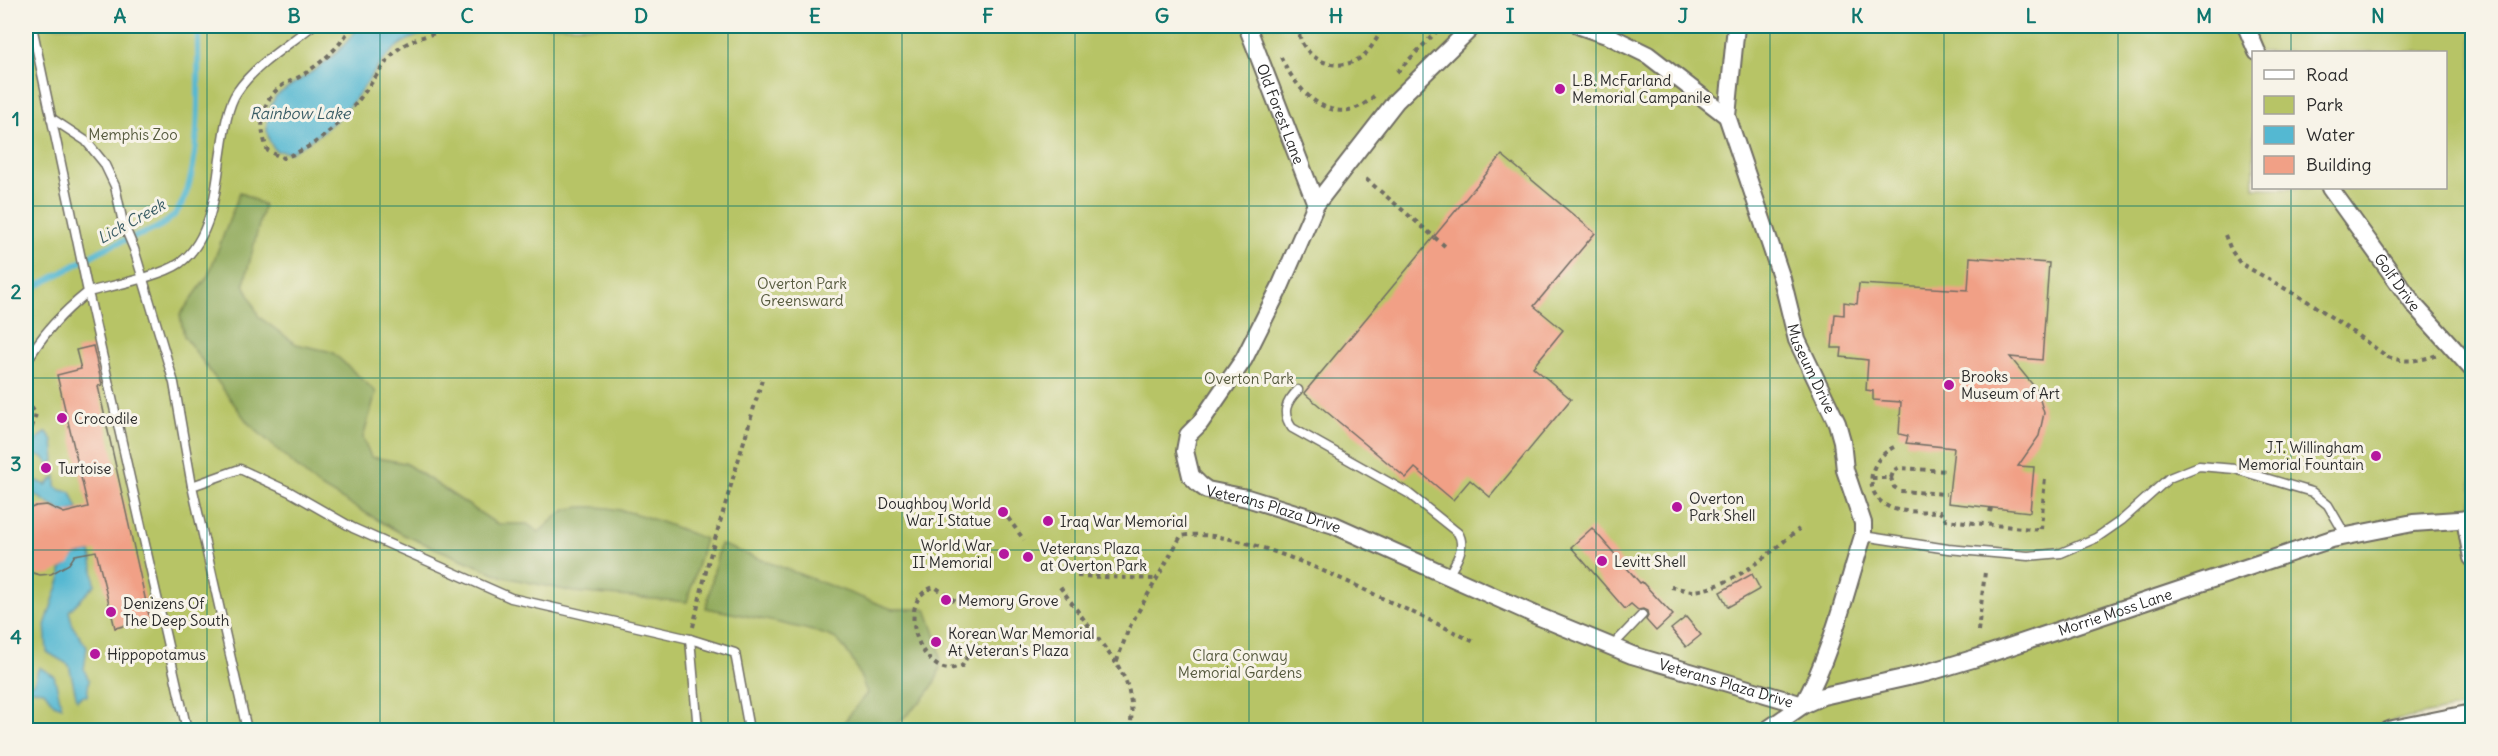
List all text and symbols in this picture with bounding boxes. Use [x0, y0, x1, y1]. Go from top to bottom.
text: A [114, 3, 127, 28]
text: B [287, 3, 301, 28]
text: C [460, 3, 474, 28]
text: D [634, 3, 648, 28]
text: E [809, 3, 821, 28]
text: F [982, 3, 994, 28]
text: G [1155, 3, 1169, 28]
text: H [1329, 3, 1343, 28]
text: I [1506, 3, 1515, 28]
text: J [1678, 3, 1689, 28]
text: K [1851, 3, 1864, 28]
text: L [2026, 3, 2037, 28]
text: M [2196, 3, 2212, 28]
text: N [2371, 3, 2385, 28]
legend [2252, 51, 2447, 189]
street label: Old Forest Lane [1253, 61, 1309, 167]
text: Road [2306, 63, 2349, 86]
place label: L.B. McFarland Memorial Campanile [1572, 71, 1711, 107]
marker: L.B. McFarland Memorial Campanile [1553, 82, 1567, 96]
text: Park [2306, 93, 2343, 116]
water label: Rainbow Lake [250, 103, 352, 123]
text: 1 [12, 106, 20, 131]
text: Water [2306, 123, 2356, 146]
park label: Memphis Zoo [88, 125, 178, 144]
text: Building [2306, 153, 2371, 176]
water label: Lick Creek [94, 193, 170, 248]
street label: Golf Drive [2371, 250, 2425, 315]
park label: Overton Park Greensward [757, 274, 847, 310]
text: 2 [11, 279, 22, 304]
street label: Museum Drive [1784, 322, 1840, 416]
place label: Brooks Museum of Art [1961, 367, 2060, 403]
park label: Overton Park [1204, 369, 1294, 388]
marker: Brooks Museum of Art [1942, 378, 1956, 392]
place label: Crocodile [74, 409, 138, 428]
marker: Crocodile [55, 411, 69, 425]
place label: J.T. Willingham Memorial Fountain [2238, 438, 2364, 474]
marker: J.T. Willingham Memorial Fountain [2369, 449, 2383, 463]
text: 3 [10, 451, 22, 476]
place label: Turtoise [58, 459, 111, 478]
marker: Turtoise [39, 461, 53, 475]
street label: Veterans Plaza Drive [1205, 481, 1344, 536]
place label: Overton Park Shell [1689, 489, 1755, 525]
place label: Doughboy World War I Statue [878, 494, 991, 530]
marker: Overton Park Shell [1670, 500, 1684, 514]
marker: Doughboy World War I Statue [996, 505, 1010, 519]
place label: Iraq War Memorial [1060, 512, 1187, 531]
marker: Iraq War Memorial [1041, 514, 1055, 528]
place label: World War II Memorial [912, 536, 992, 572]
place label: Veterans Plaza at Overton Park [1040, 539, 1147, 575]
marker: World War II Memorial [997, 547, 1011, 561]
marker: Veterans Plaza at Overton Park [1021, 550, 1035, 564]
place label: Levitt Shell [1614, 552, 1686, 571]
marker: Levitt Shell [1595, 554, 1609, 568]
street label: Morrie Moss Lane [2056, 584, 2174, 639]
place label: Memory Grove [958, 591, 1059, 610]
marker: Memory Grove [939, 593, 953, 607]
place label: Denizens Of The Deep South [123, 594, 230, 630]
marker: Denizens Of The Deep South [104, 605, 118, 619]
text: 4 [10, 624, 22, 649]
place label: Korean War Memorial At Veteran's Plaza [948, 624, 1095, 660]
marker: Korean War Memorial At Veteran's Plaza [929, 635, 943, 649]
place label: Hippopotamus [107, 645, 206, 664]
park label: Clara Conway Memorial Gardens [1178, 646, 1302, 682]
marker: Hippopotamus [88, 647, 102, 661]
street label: Veterans Plaza Drive [1657, 654, 1796, 711]

